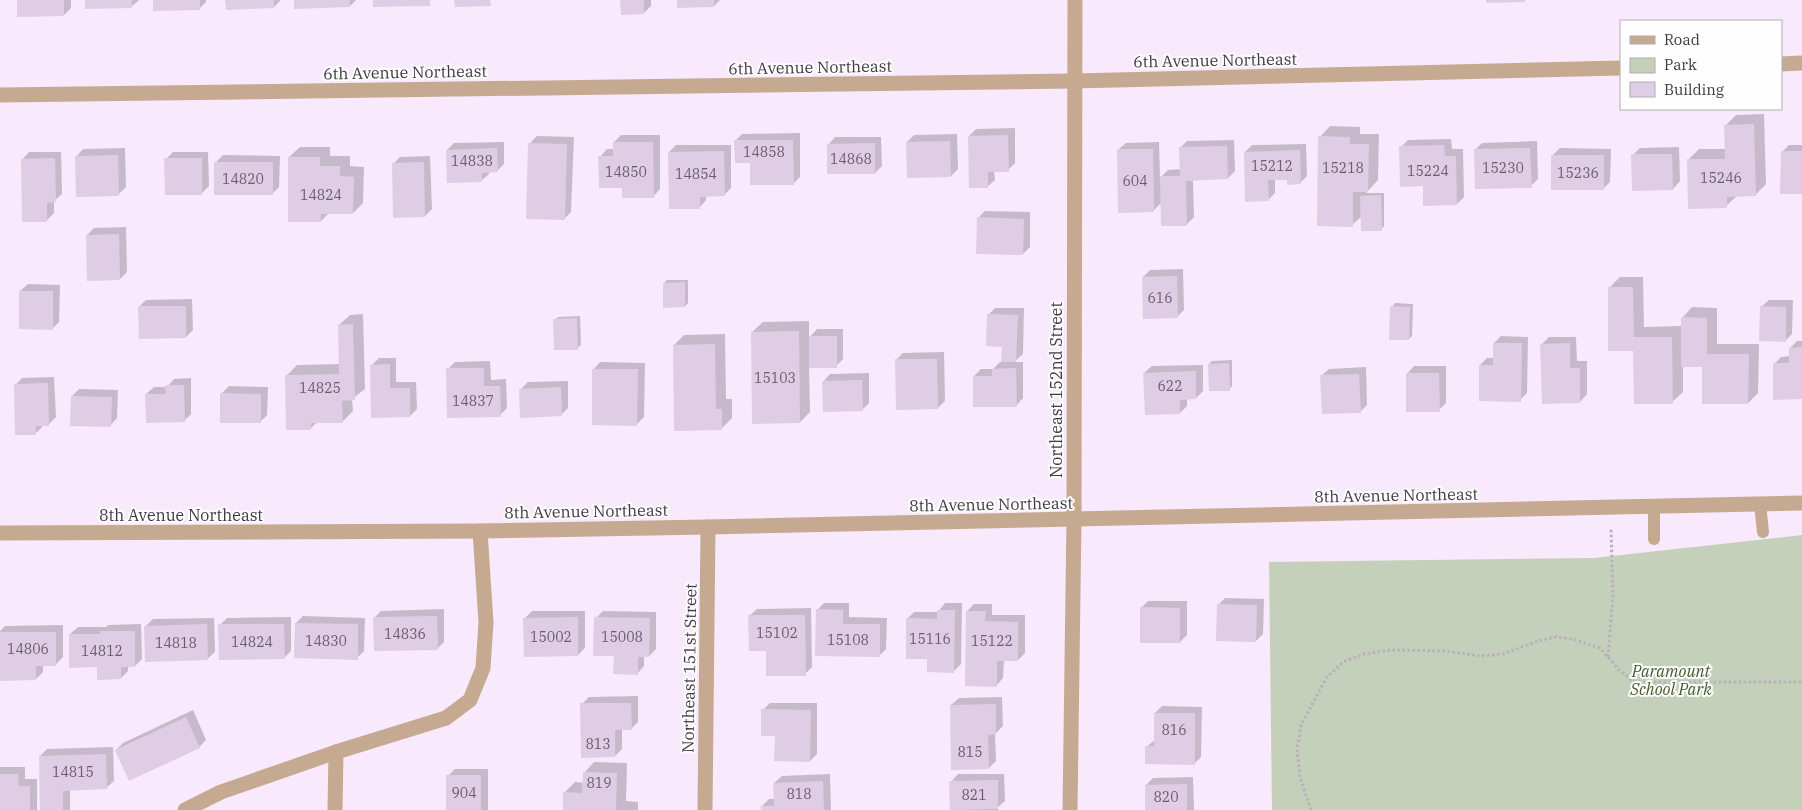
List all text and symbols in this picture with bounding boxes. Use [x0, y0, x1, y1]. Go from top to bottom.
legend [1620, 20, 1782, 110]
text: Road [1664, 30, 1700, 49]
street label: 6th Avenue Northeast [1133, 49, 1298, 71]
text: Park [1664, 55, 1697, 74]
street label: 6th Avenue Northeast [728, 56, 893, 78]
street label: 6th Avenue Northeast [323, 61, 488, 83]
text: Building [1664, 80, 1724, 99]
house number: 14858 [743, 143, 785, 161]
house number: 14868 [830, 150, 872, 168]
house number: 14838 [451, 152, 493, 170]
house number: 15212 [1251, 157, 1293, 175]
house number: 15218 [1322, 159, 1364, 177]
house number: 15230 [1482, 159, 1524, 177]
house number: 15224 [1407, 162, 1449, 180]
house number: 14850 [605, 163, 647, 181]
house number: 15236 [1557, 164, 1599, 182]
house number: 14854 [675, 165, 717, 183]
house number: 15246 [1700, 169, 1742, 187]
house number: 14820 [222, 170, 264, 188]
house number: 604 [1122, 172, 1148, 190]
house number: 14824 [300, 186, 342, 204]
house number: 616 [1147, 289, 1173, 307]
street label: Northeast 152nd Street [1046, 302, 1066, 478]
house number: 15103 [754, 369, 796, 387]
house number: 622 [1157, 377, 1183, 395]
house number: 14825 [299, 379, 341, 397]
house number: 14837 [452, 392, 494, 410]
street label: 8th Avenue Northeast [1314, 484, 1479, 506]
street label: 8th Avenue Northeast [909, 493, 1074, 515]
street label: 8th Avenue Northeast [504, 500, 669, 522]
street label: 8th Avenue Northeast [99, 505, 263, 525]
street label: Northeast 151st Street [678, 583, 700, 753]
house number: 15102 [756, 624, 798, 642]
house number: 14836 [384, 625, 426, 643]
house number: 15002 [530, 628, 572, 646]
house number: 15008 [601, 628, 643, 646]
house number: 15116 [909, 630, 951, 648]
house number: 15108 [827, 631, 869, 649]
house number: 14830 [305, 632, 347, 650]
house number: 15122 [971, 632, 1013, 650]
house number: 14824 [231, 633, 273, 651]
house number: 14818 [155, 634, 197, 652]
house number: 14806 [7, 640, 49, 658]
house number: 14812 [81, 642, 123, 660]
park label: Paramount School Park [1629, 661, 1712, 699]
house number: 816 [1161, 721, 1187, 739]
house number: 813 [585, 735, 611, 753]
house number: 815 [957, 743, 983, 761]
house number: 14815 [52, 763, 94, 781]
house number: 819 [586, 774, 612, 792]
house number: 904 [451, 784, 477, 802]
house number: 818 [786, 785, 812, 803]
house number: 821 [961, 786, 987, 804]
house number: 820 [1153, 788, 1179, 806]

